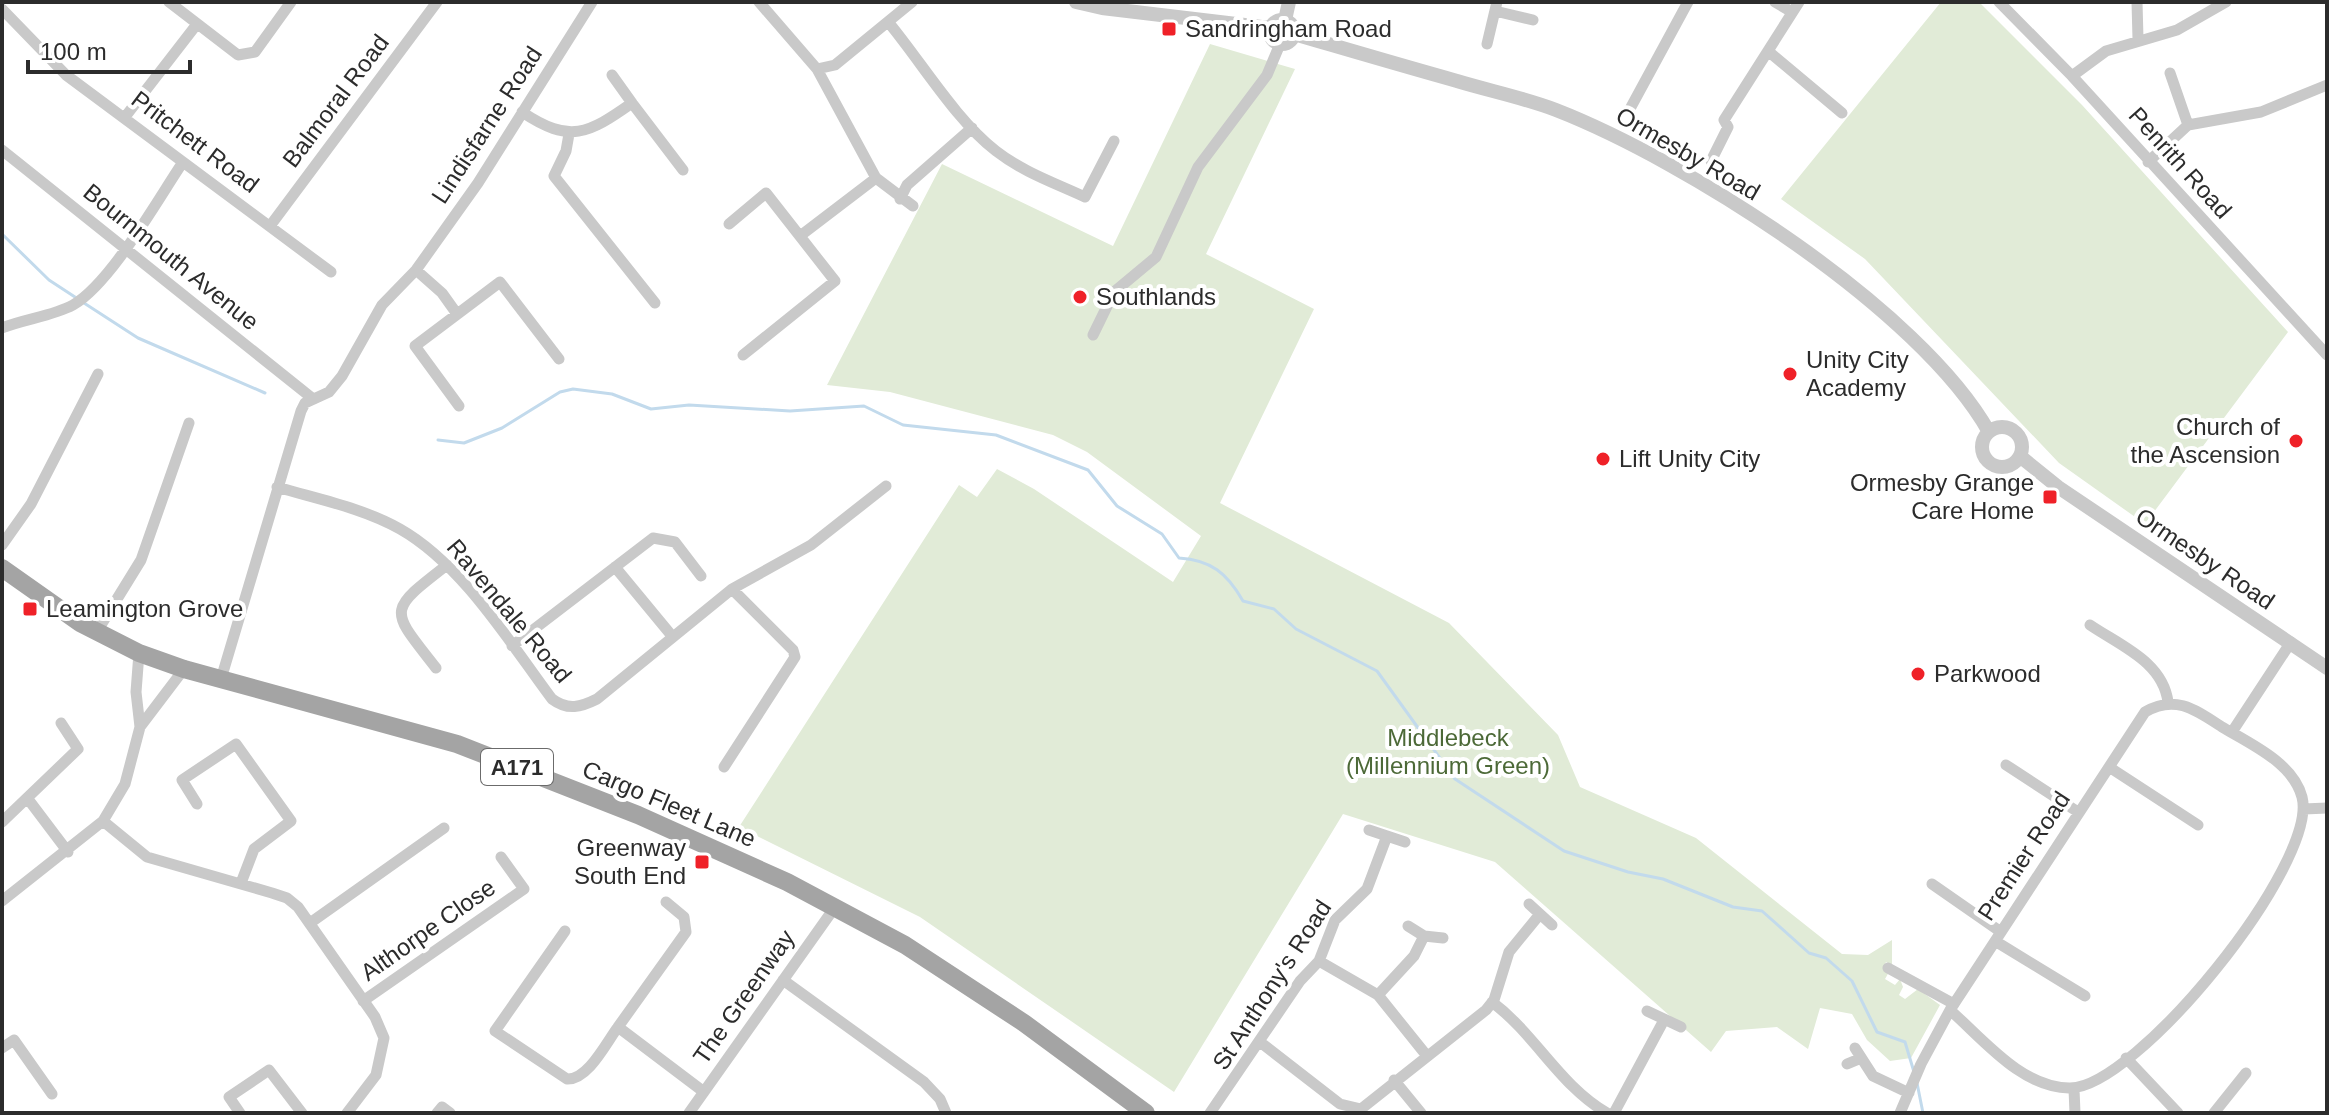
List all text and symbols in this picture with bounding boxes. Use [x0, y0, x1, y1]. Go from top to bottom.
place label: Sandringham Road [1185, 15, 1392, 42]
marker: Sandringham Road [1160, 20, 1178, 38]
scale bar [28, 24, 190, 74]
street label: Balmoral Road [277, 29, 394, 172]
text: 100 m [40, 38, 107, 65]
street label: Lindisfarne Road [426, 41, 547, 208]
street label: Pritchett Road [126, 85, 264, 198]
street label: Ormesby Road [1612, 102, 1765, 206]
street label: Penrith Road [2123, 102, 2237, 224]
street label: Bournmouth Avenue [78, 178, 264, 335]
place label: Southlands [1096, 283, 1216, 310]
marker: Southlands [1071, 288, 1089, 306]
place label: Unity City Academy [1806, 346, 1909, 401]
marker: Unity City Academy [1781, 365, 1799, 383]
place label: Church of the Ascension [2131, 413, 2280, 468]
marker: Church of the Ascension [2287, 432, 2305, 450]
place label: Lift Unity City [1619, 445, 1760, 472]
marker: Lift Unity City [1594, 450, 1612, 468]
place label: Ormesby Grange Care Home [1850, 469, 2034, 524]
marker: Ormesby Grange Care Home [2041, 488, 2059, 506]
street label: Ormesby Road [2131, 502, 2280, 615]
street label: Ravendale Road [442, 534, 577, 688]
place label: Leamington Grove [46, 595, 243, 622]
marker: Leamington Grove [21, 600, 39, 618]
place label: Parkwood [1934, 660, 2041, 687]
marker: Parkwood [1909, 665, 1927, 683]
park label: Middlebeck (Millennium Green) [1346, 724, 1550, 779]
road number: A171 [481, 749, 553, 785]
street label: Cargo Fleet Lane [579, 755, 760, 852]
street label: Premier Road [1972, 786, 2075, 925]
place label: Greenway South End [574, 834, 686, 889]
marker: Greenway South End [693, 853, 711, 871]
street label: Althorpe Close [355, 873, 500, 986]
street label: St Anthony's Road [1207, 895, 1336, 1075]
street label: The Greenway [687, 925, 800, 1069]

